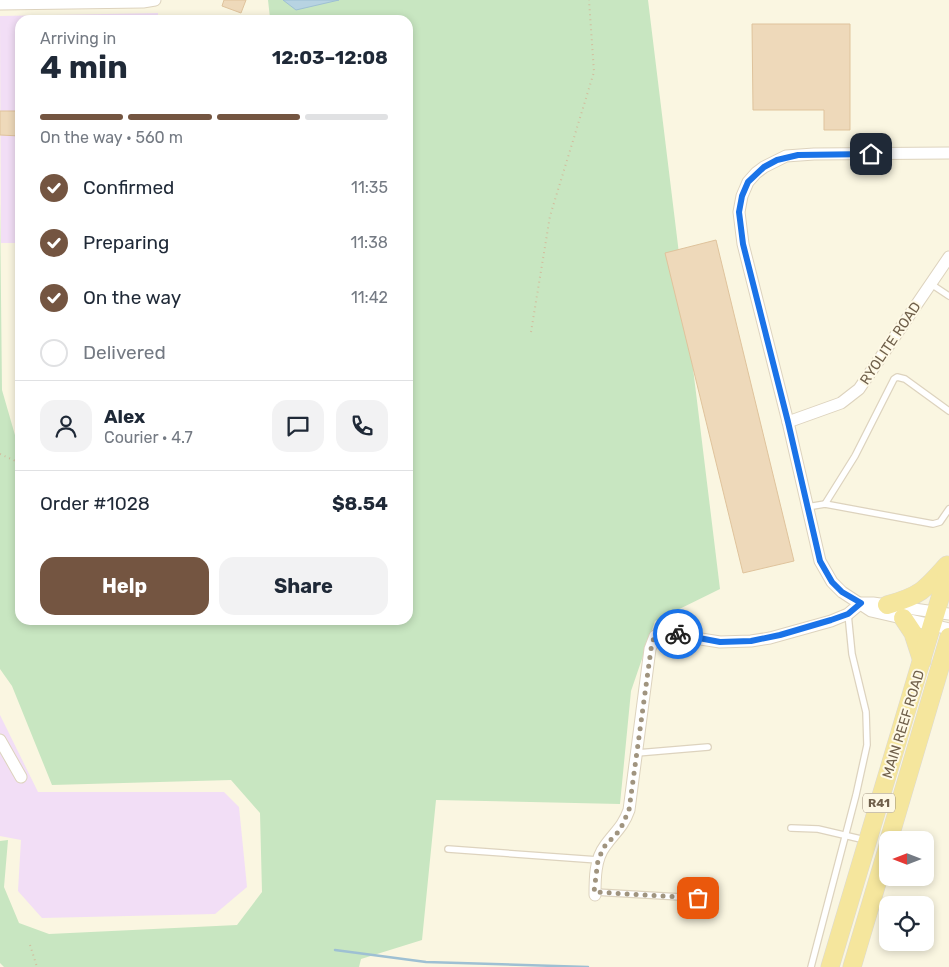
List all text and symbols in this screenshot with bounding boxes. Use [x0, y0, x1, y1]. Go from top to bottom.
text: Arriving in [40, 29, 116, 48]
text: 12:03–12:08 [272, 46, 388, 69]
text: 4 min [40, 48, 128, 86]
text: On the way · 560 m [40, 128, 183, 147]
pin [850, 133, 892, 175]
icon: home [857, 140, 885, 168]
icon: check [40, 174, 68, 202]
text: Confirmed [83, 176, 174, 199]
text: 11:35 [351, 178, 388, 197]
icon: check [40, 229, 68, 257]
text: Preparing [83, 231, 169, 254]
text: 11:38 [350, 233, 388, 252]
icon: check [40, 284, 68, 312]
text: On the way [83, 286, 181, 309]
text: 11:42 [351, 288, 388, 307]
street label: RYOLITE ROAD [856, 299, 924, 388]
text: Delivered [83, 341, 166, 364]
button: person [40, 400, 92, 452]
button: chat [272, 400, 324, 452]
button: phone [336, 400, 388, 452]
text: Alex [104, 405, 145, 428]
text: Courier · 4.7 [104, 428, 193, 447]
text: Order #1028 [40, 492, 150, 515]
text: $8.54 [332, 492, 388, 515]
button: Help [40, 557, 209, 615]
button: Share [219, 557, 388, 615]
courier [653, 609, 703, 659]
icon: bike [664, 620, 692, 648]
street label: MAIN REEF ROAD [879, 668, 928, 780]
road number: R41 [863, 794, 895, 812]
north arrow [879, 831, 934, 886]
map controls [879, 831, 934, 951]
pin [677, 877, 719, 919]
icon: bag [684, 884, 712, 912]
button: locate [879, 896, 934, 951]

